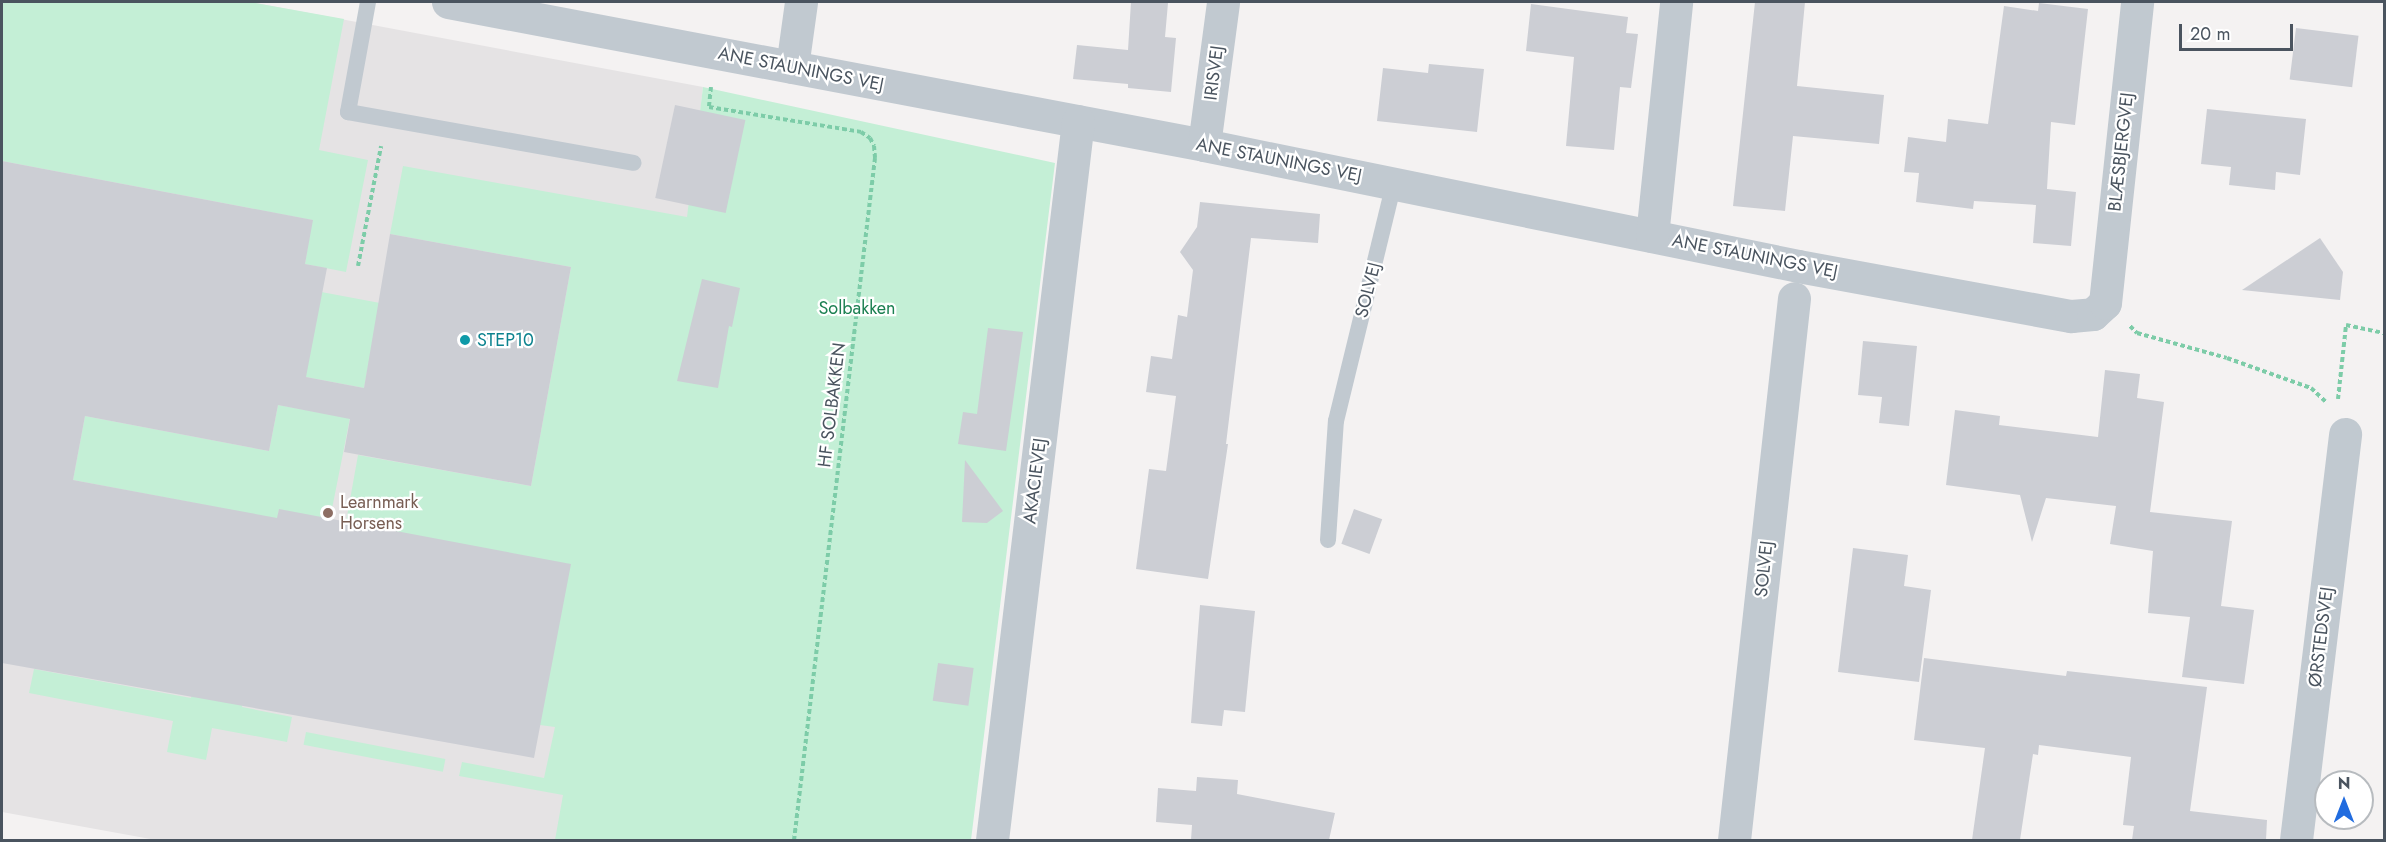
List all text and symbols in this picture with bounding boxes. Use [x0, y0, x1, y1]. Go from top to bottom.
scale bar [2182, 12, 2296, 50]
text: 20 m [2190, 21, 2230, 47]
street label: ANE STAUNINGS VEJ [716, 42, 886, 96]
street label: IRISVEJ [1200, 44, 1228, 102]
street label: BLÆSBJERGVEJ [2104, 91, 2138, 213]
street label: ANE STAUNINGS VEJ [1194, 133, 1364, 187]
street label: ANE STAUNINGS VEJ [1670, 229, 1840, 283]
street label: SOLVEJ [1351, 260, 1385, 320]
park label: Solbakken [818, 297, 896, 319]
place label: STEP10 [477, 329, 534, 351]
marker: STEP10 [458, 333, 472, 347]
street label: HF SOLBAKKEN [814, 342, 850, 468]
street label: AKACIEVEJ [1019, 437, 1051, 525]
place label: Learnmark Horsens [340, 492, 418, 534]
marker: Learnmark Horsens [321, 506, 335, 520]
street label: SOLVEJ [1750, 540, 1778, 598]
street label: ØRSTEDSVEJ [2304, 586, 2338, 688]
north arrow [2314, 770, 2374, 830]
text: N [2338, 772, 2350, 795]

